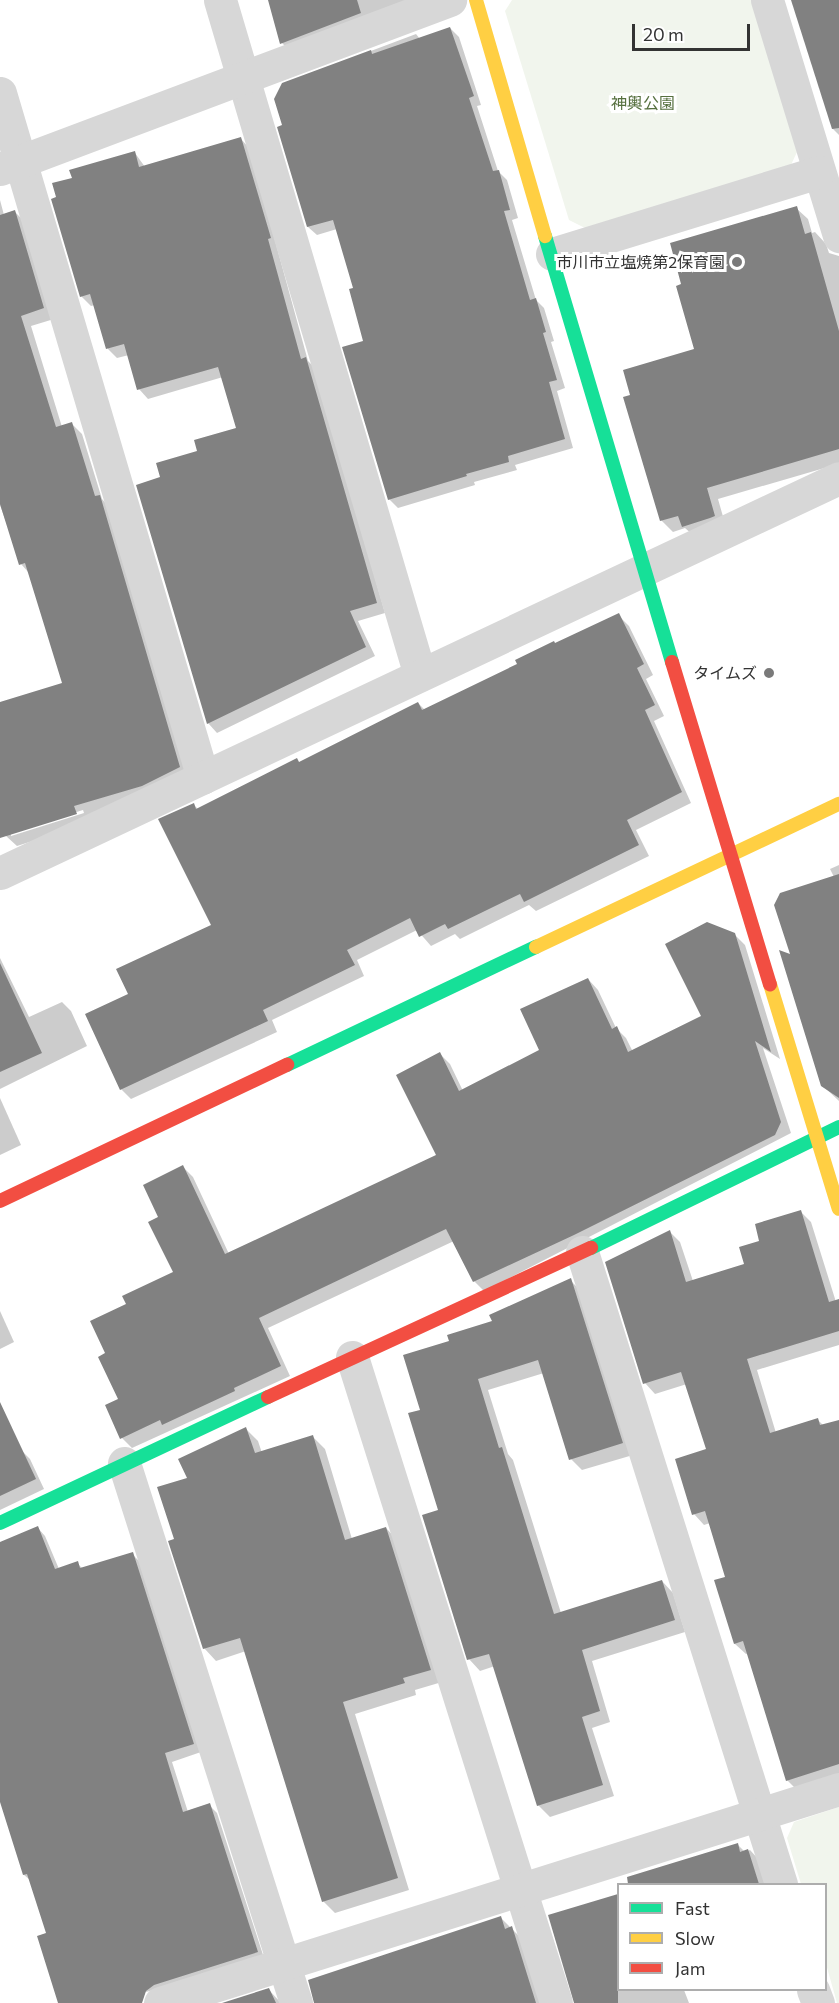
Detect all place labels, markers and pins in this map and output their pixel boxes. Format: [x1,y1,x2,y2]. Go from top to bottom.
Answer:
place label: 市川市立塩焼第2保育園 [556,252,725,272]
marker: 市川市立塩焼第2保育園 [730,255,744,269]
place label: タイムズ [693,663,757,683]
marker: タイムズ [762,666,776,680]

